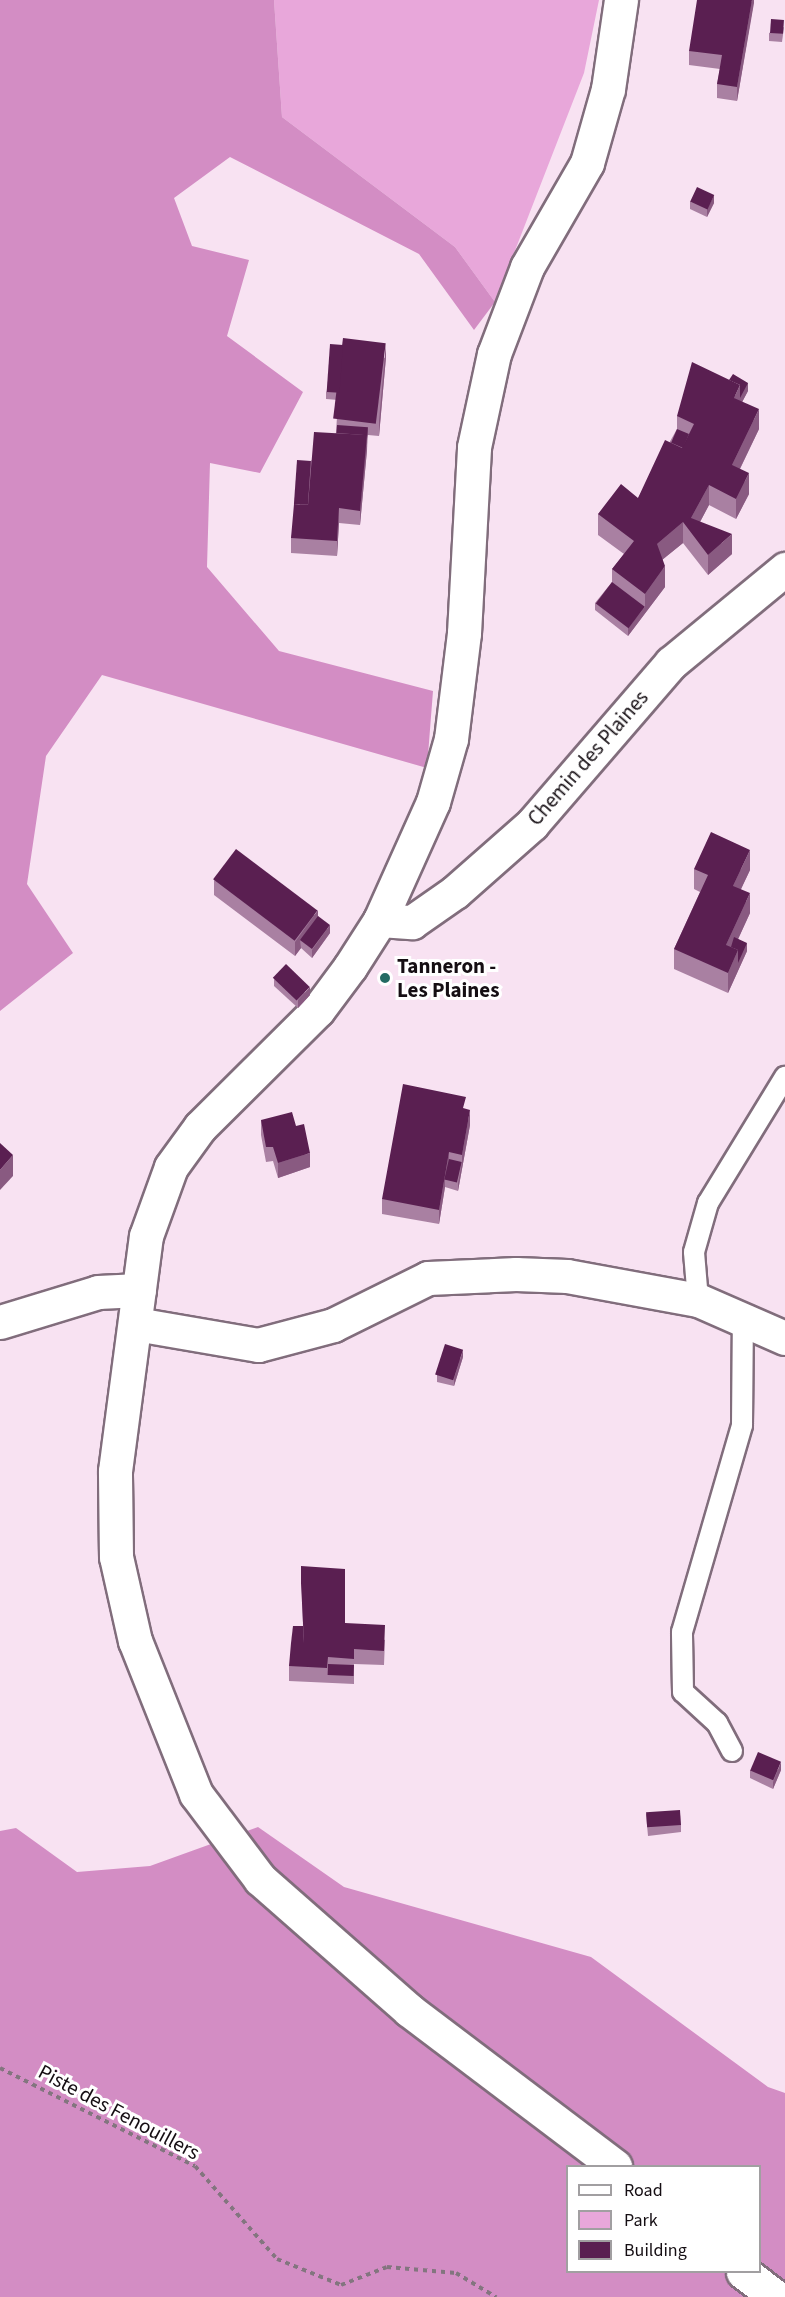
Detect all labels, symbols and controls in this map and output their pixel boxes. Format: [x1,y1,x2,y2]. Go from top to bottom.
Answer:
street label: Chemin des Plaines [522,685,654,831]
place label: Tanneron - Les Plaines [397,953,500,1003]
marker: Tanneron - Les Plaines [378,971,392,985]
street label: Piste des Fenouillers [34,2059,204,2165]
legend [566,2165,761,2273]
text: Road [624,2178,663,2203]
text: Park [624,2208,658,2233]
text: Building [624,2238,687,2263]

